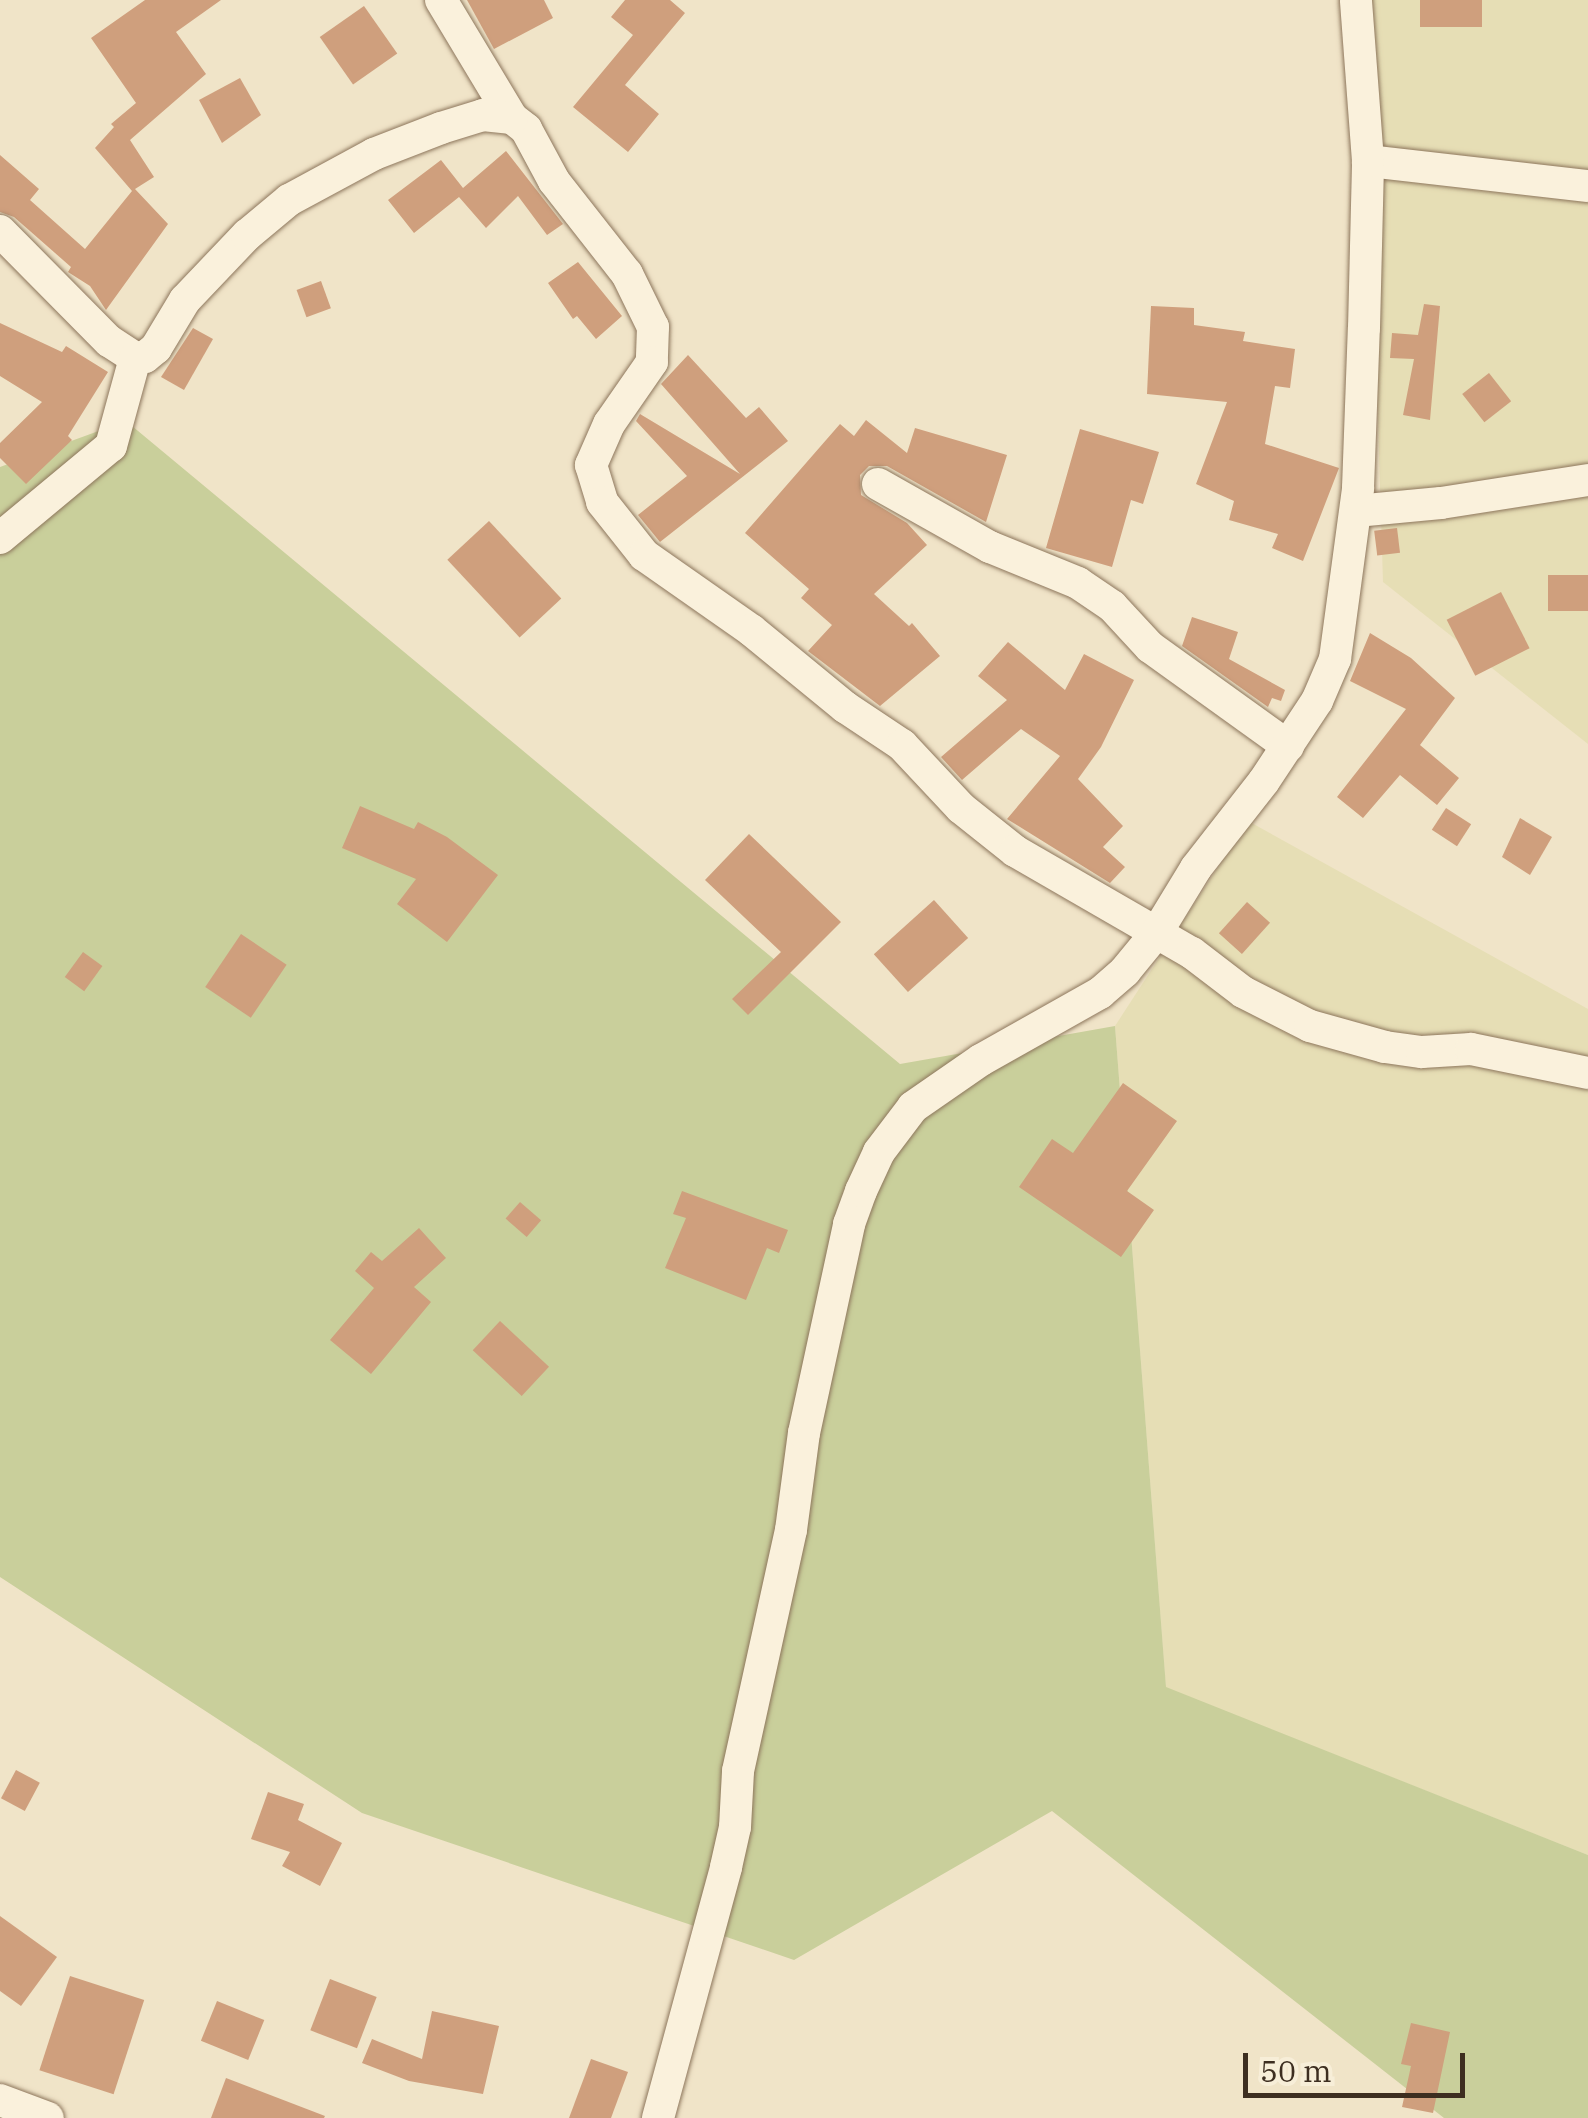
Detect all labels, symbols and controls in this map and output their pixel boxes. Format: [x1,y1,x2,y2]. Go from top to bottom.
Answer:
scale bar [1248,2033,1470,2095]
text: 50 m [1260,2051,1332,2090]

